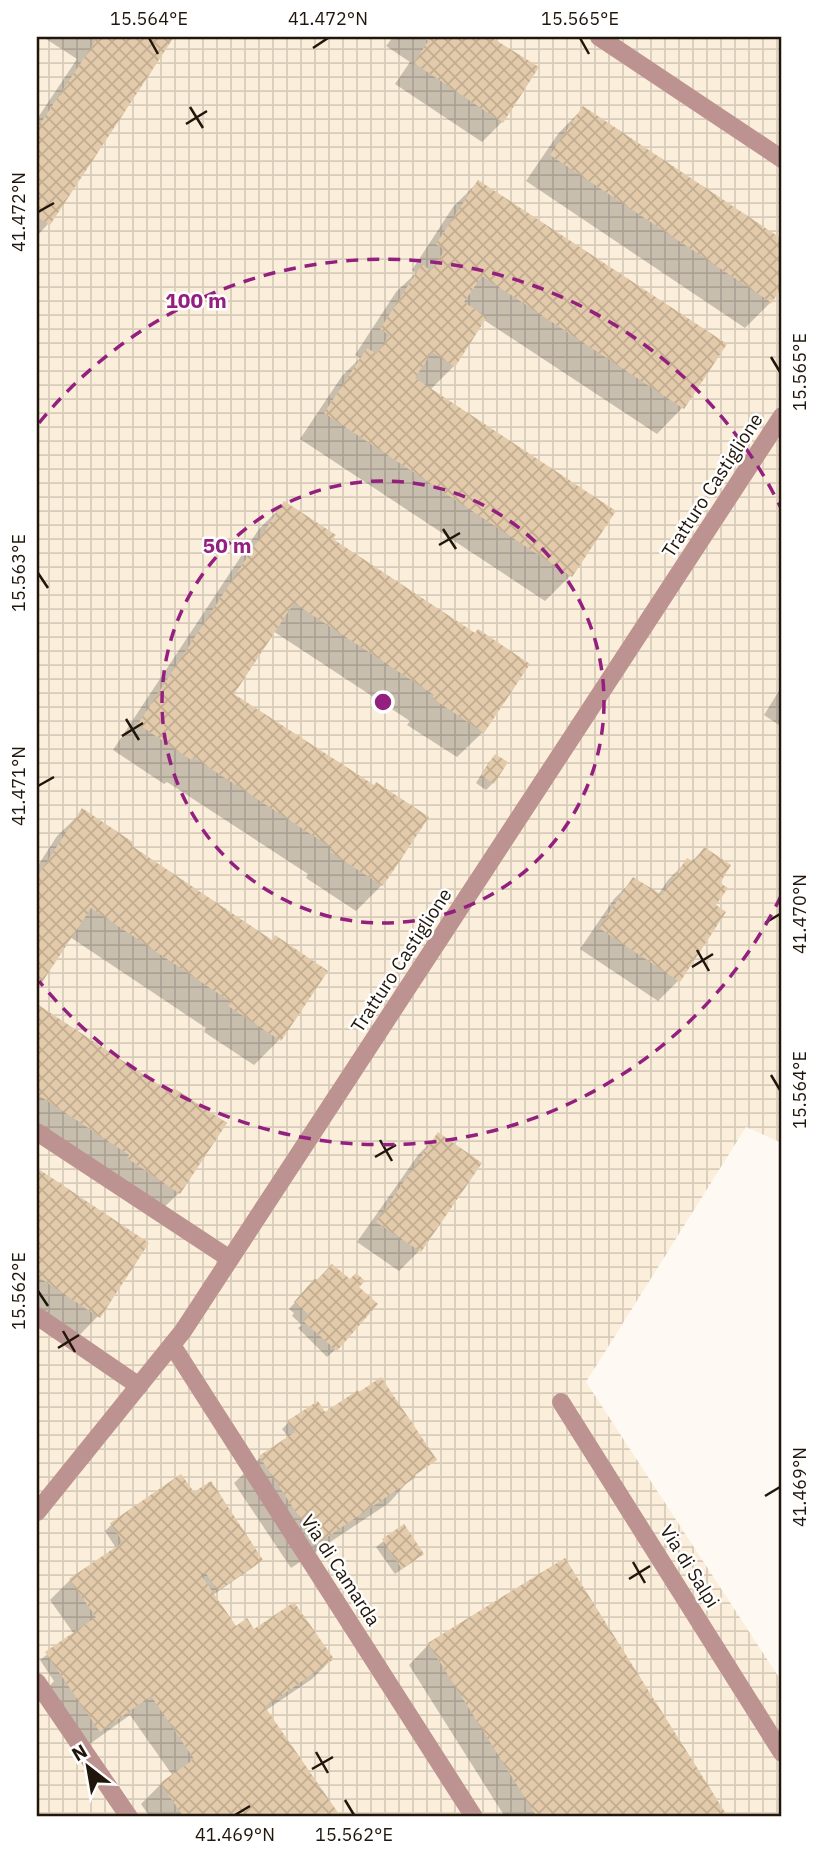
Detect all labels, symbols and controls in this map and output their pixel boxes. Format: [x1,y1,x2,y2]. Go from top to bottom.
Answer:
text: 15.564°E [110,7,188,30]
text: 41.472°N [288,7,368,30]
text: 15.565°E [541,7,619,30]
text: 41.472°N [7,172,30,252]
text: 100 m [165,286,227,314]
text: 15.565°E [788,333,811,411]
street label: Tratturo Castiglione [656,408,768,562]
text: 50 m [203,531,251,559]
text: 15.563°E [7,534,30,612]
centre of rings [371,690,395,714]
text: 41.471°N [7,746,30,826]
text: 41.470°N [788,874,811,954]
street label: Tratturo Castiglione [345,883,457,1037]
text: 15.564°E [788,1051,811,1129]
text: 15.562°E [7,1252,30,1330]
text: 41.469°N [788,1447,811,1527]
street label: Via di Camarda [296,1510,386,1630]
street label: Via di Salpi [655,1520,725,1612]
north arrow [52,1731,122,1801]
text: N [67,1739,91,1766]
text: 41.469°N [195,1823,275,1846]
text: 15.562°E [315,1823,393,1846]

